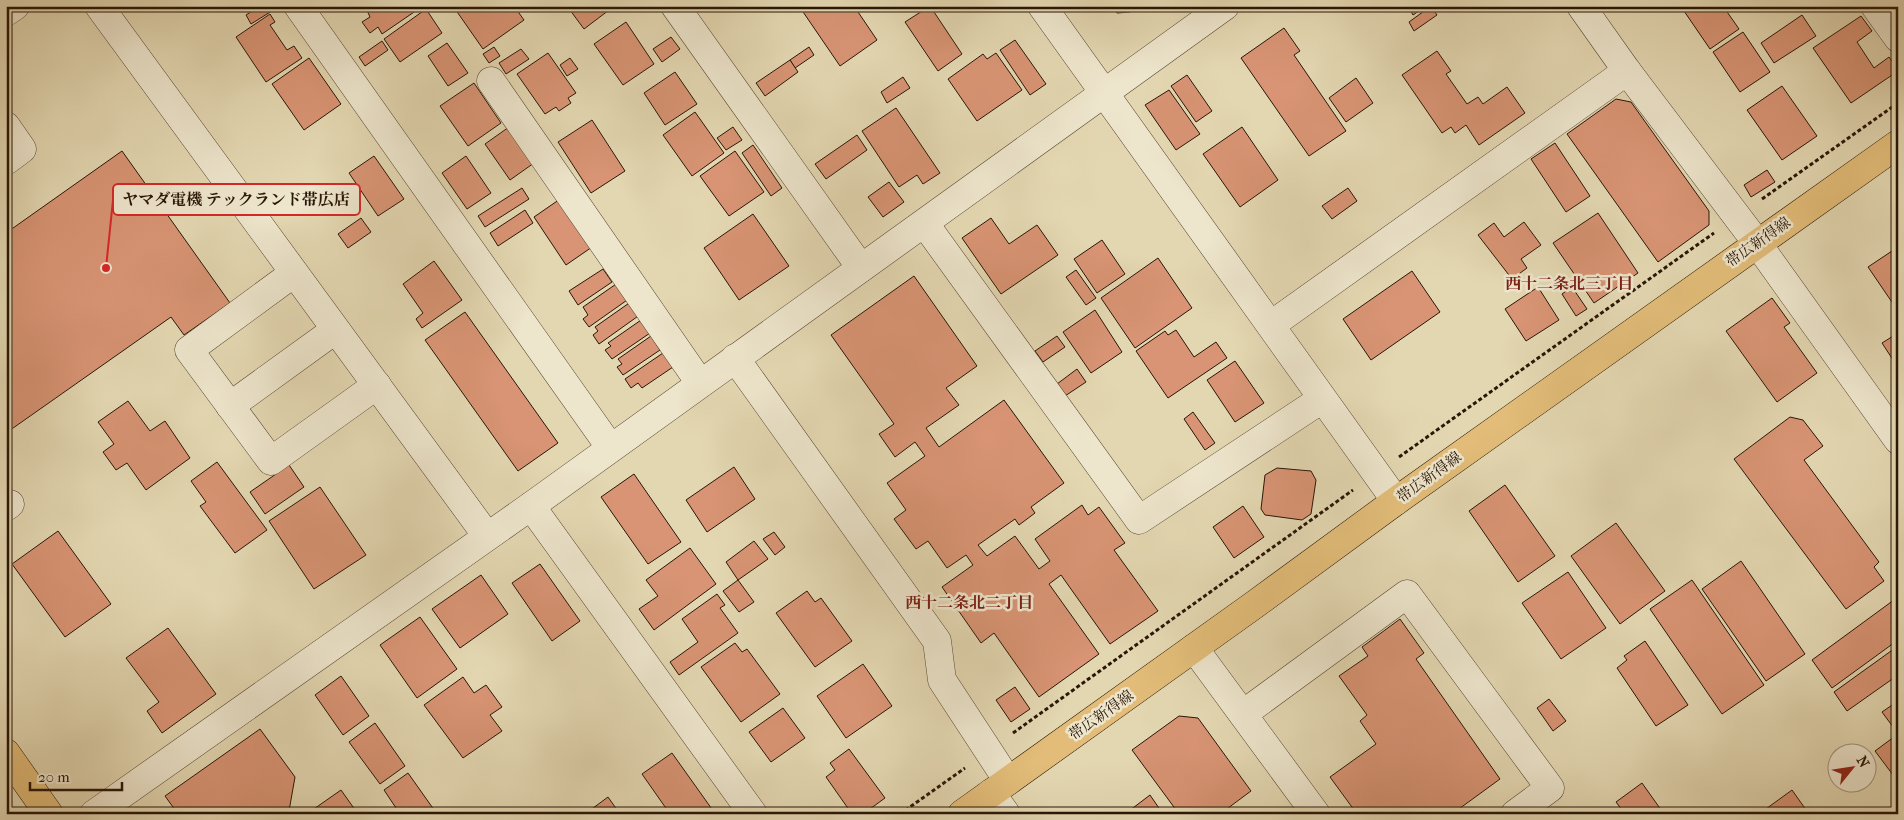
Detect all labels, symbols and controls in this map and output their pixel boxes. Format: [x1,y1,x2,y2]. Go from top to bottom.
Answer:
callout: ヤマダ電機 テックランド帯広店 [113,184,360,215]
text: ヤマダ電機 テックランド帯広店 [122,190,350,209]
street label: 帯広新得線 [1722,213,1794,271]
district label: 西十二条北三丁目 [1505,274,1633,293]
street label: 帯広新得線 [1393,448,1465,506]
district label: 西十二条北二丁目 [905,593,1033,612]
street label: 帯広新得線 [1065,686,1137,744]
north arrow [1826,742,1876,792]
text: N [1853,753,1873,771]
scale bar [30,760,122,792]
text: 20 m [38,768,70,786]

